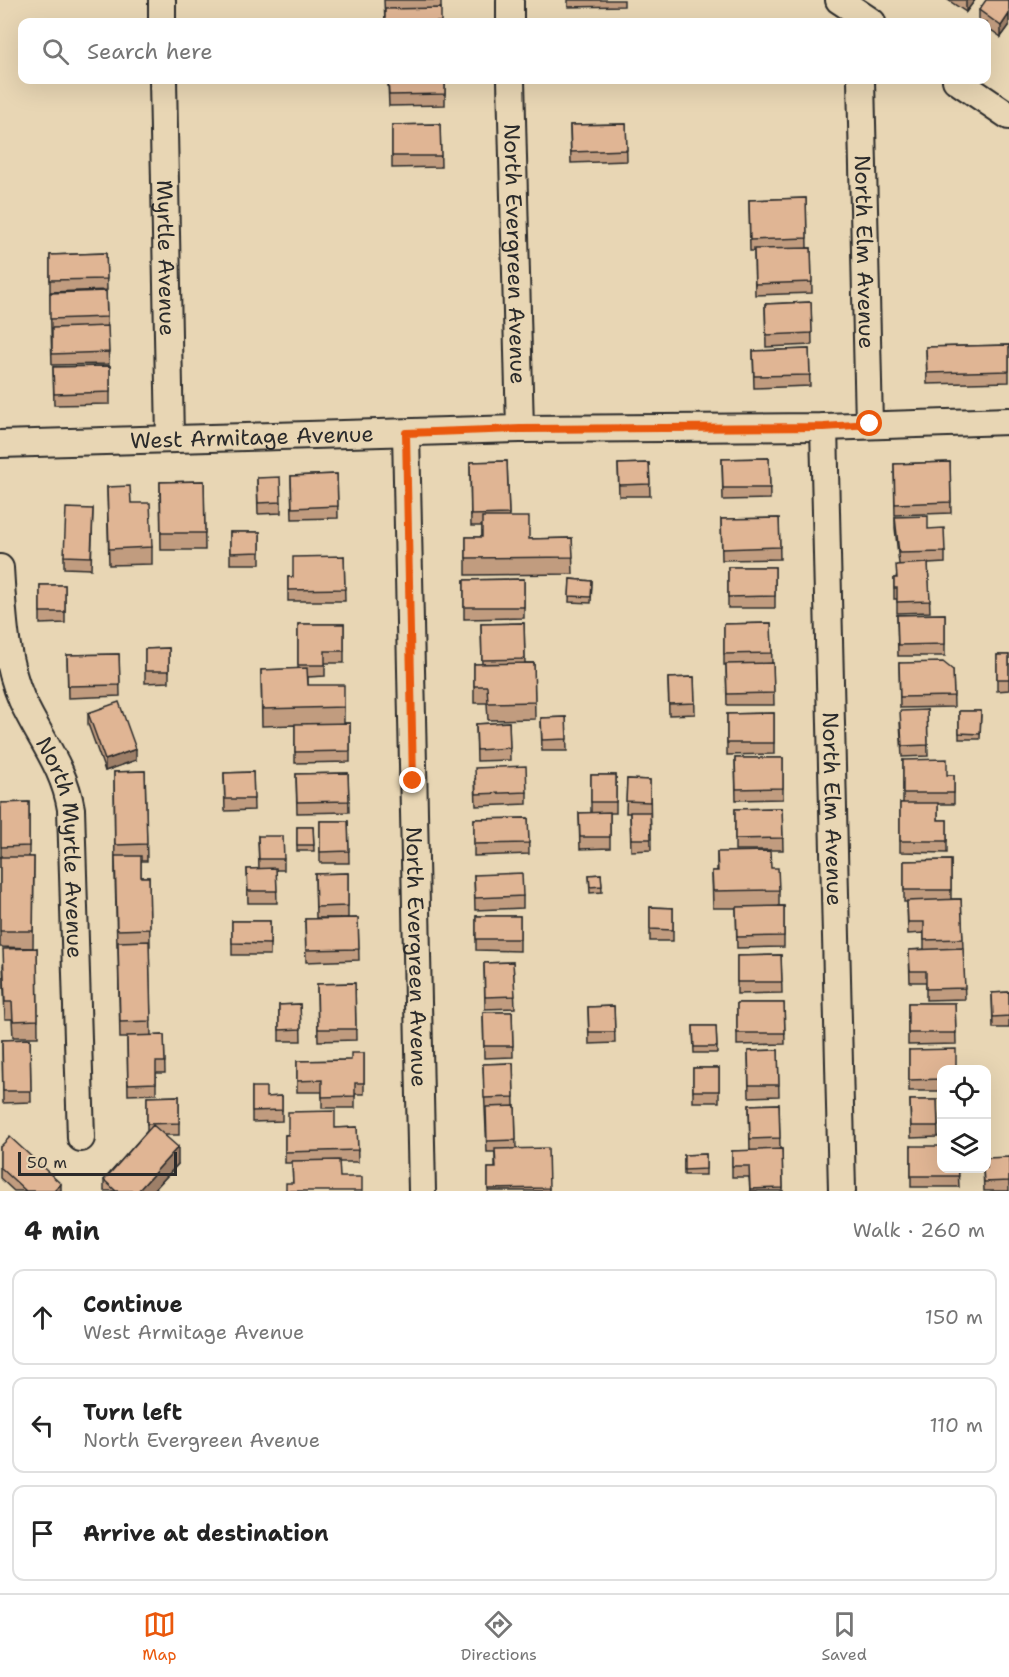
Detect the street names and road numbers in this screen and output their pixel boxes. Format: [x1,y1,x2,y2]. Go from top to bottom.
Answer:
street label: North Evergreen Avenue [497,123,533,385]
street label: North Elm Avenue [848,155,881,349]
street label: Myrtle Avenue [150,180,182,336]
street label: West Armitage Avenue [130,419,374,455]
street label: North Elm Avenue [816,712,849,906]
street label: North Myrtle Avenue [29,732,90,959]
street label: North Evergreen Avenue [399,826,434,1088]

